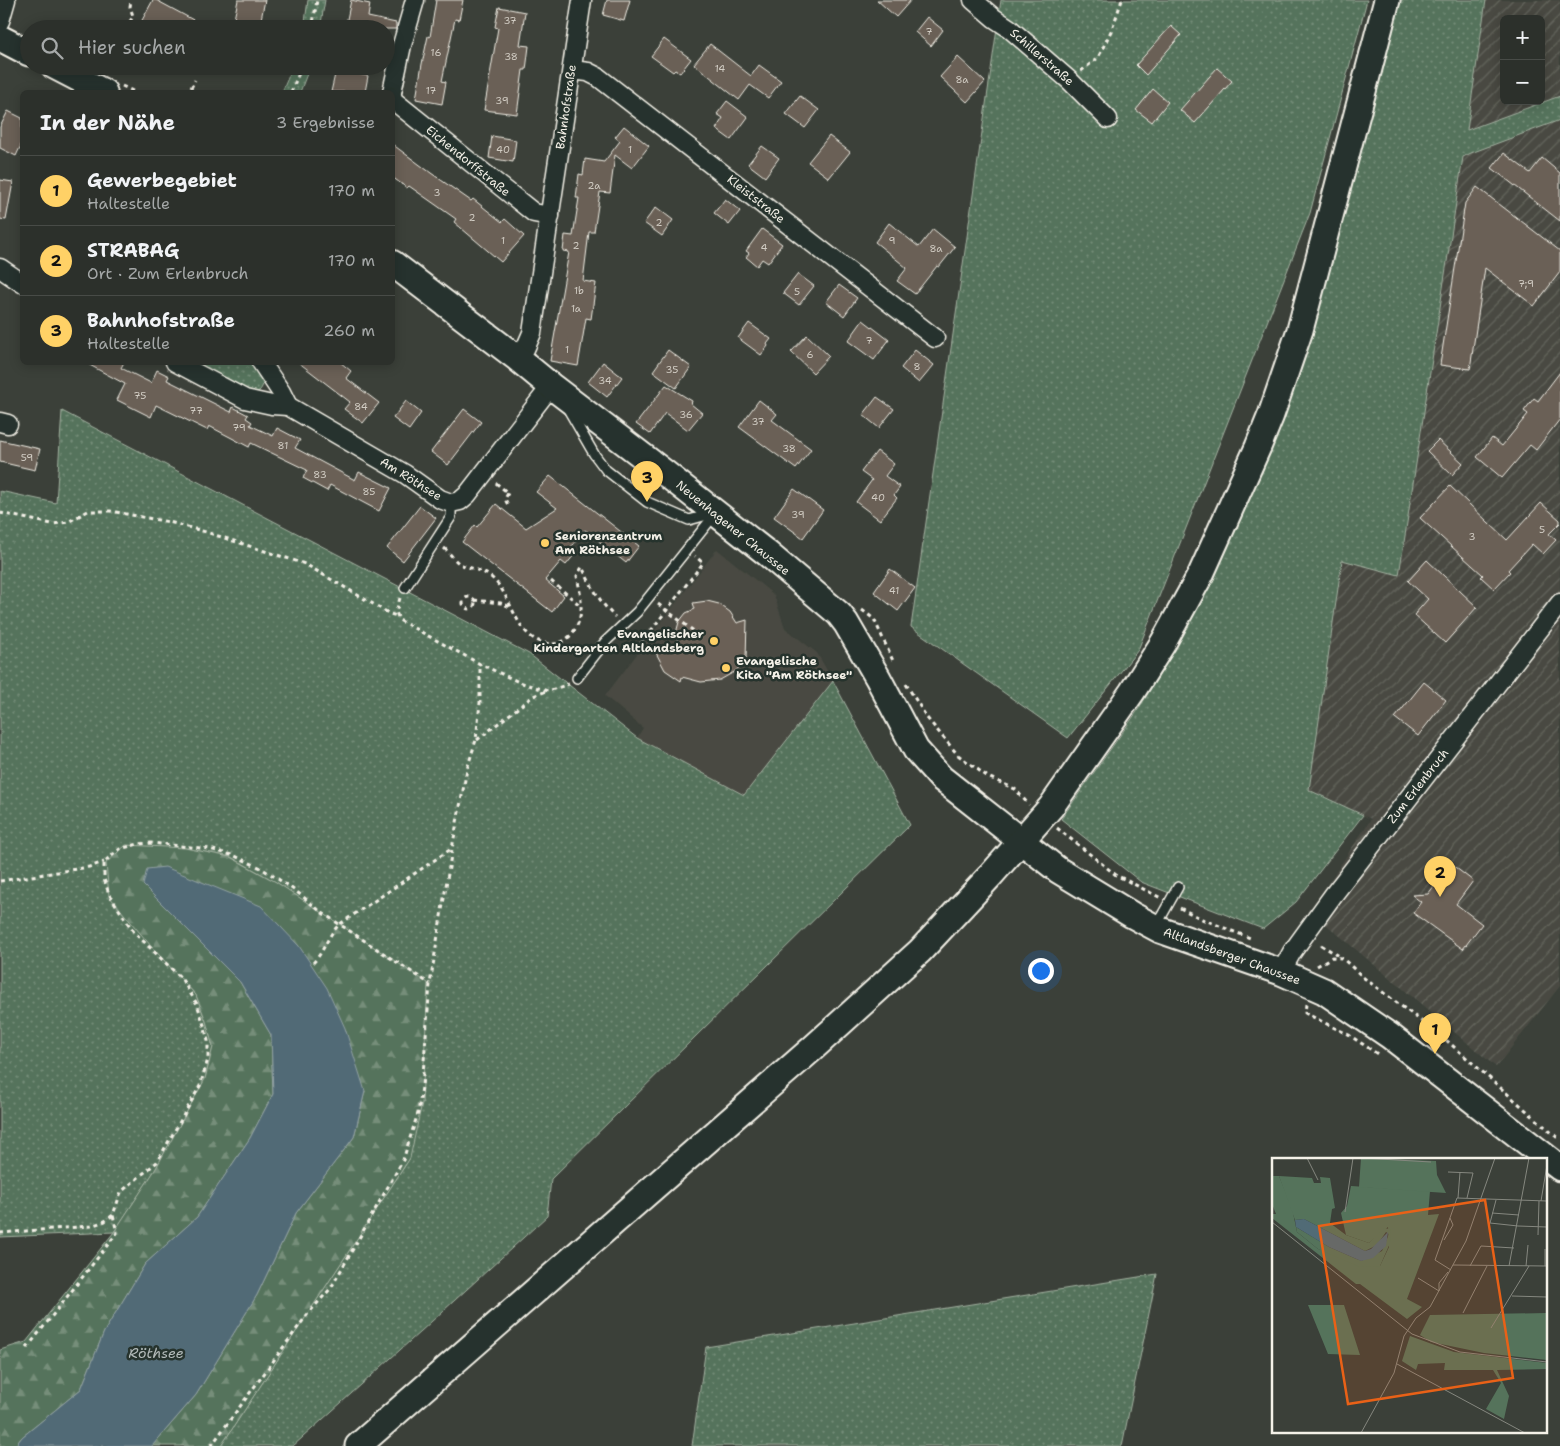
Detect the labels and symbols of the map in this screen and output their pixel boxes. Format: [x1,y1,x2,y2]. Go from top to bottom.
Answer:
house number: 37 [503,14,517,27]
house number: 7 [926,25,933,38]
street label: Schillerstraße [1007,25,1077,89]
house number: 16 [431,46,441,59]
house number: 38 [504,50,518,63]
house number: 14 [715,62,725,75]
street label: Bahnhofstraße [552,63,580,150]
house number: 8a [956,73,969,86]
house number: 17 [426,84,436,97]
house number: 39 [495,94,509,107]
street label: Eichendorffstraße [423,122,514,200]
house number: 40 [496,143,510,156]
house number: 1 [628,143,632,156]
street label: Kleiststraße [724,171,789,227]
house number: 2a [588,179,601,192]
house number: 3 [434,186,441,199]
house number: 2 [469,211,476,224]
house number: 2 [656,216,663,229]
house number: 1 [501,234,505,247]
house number: 9 [889,234,896,247]
house number: 2 [573,239,580,252]
house number: 4 [761,241,768,254]
house number: 8a [930,242,943,255]
house number: 7;9 [1518,277,1534,290]
house number: 1b [574,284,584,297]
house number: 5 [794,285,800,298]
house number: 1a [571,302,582,315]
house number: 7 [866,334,873,347]
house number: 1 [565,343,569,356]
house number: 6 [807,348,814,361]
house number: 8 [914,360,921,373]
house number: 35 [666,363,678,376]
house number: 34 [598,374,612,387]
house number: 75 [134,389,146,402]
house number: 84 [354,400,368,413]
house number: 77 [189,404,203,417]
house number: 36 [679,408,693,421]
house number: 37 [751,415,765,428]
house number: 79 [232,421,246,434]
house number: 81 [278,439,288,452]
house number: 38 [782,442,796,455]
house number: 59 [21,451,33,464]
street label: Am Röthsee [377,454,445,504]
pin: 3 [631,461,663,502]
house number: 83 [313,468,327,481]
street label: Neuenhagener Chaussee [673,477,793,579]
house number: 85 [363,485,375,498]
house number: 40 [871,491,885,504]
house number: 39 [791,508,805,521]
house number: 5 [1539,523,1545,536]
place label: Seniorenzentrum Am Röthsee [555,528,662,558]
house number: 3 [1469,530,1476,543]
marker: Seniorenzentrum Am Röthsee [539,537,551,549]
house number: 41 [889,584,899,597]
place label: Evangelischer Kindergarten Altlandsberg [533,626,705,656]
marker: Evangelischer Kindergarten Altlandsberg [708,635,720,647]
place label: Evangelische Kita "Am Röthsee" [736,653,852,683]
marker: Evangelische Kita "Am Röthsee" [720,662,732,674]
street label: Zum Erlenbruch [1384,745,1452,827]
pin: 2 [1424,856,1456,897]
street label: Altlandsberger Chaussee [1161,924,1303,988]
your location [1028,958,1054,984]
pin: 1 [1419,1013,1451,1054]
inset map [1272,1158,1548,1434]
water label: Röthsee [128,1344,184,1362]

